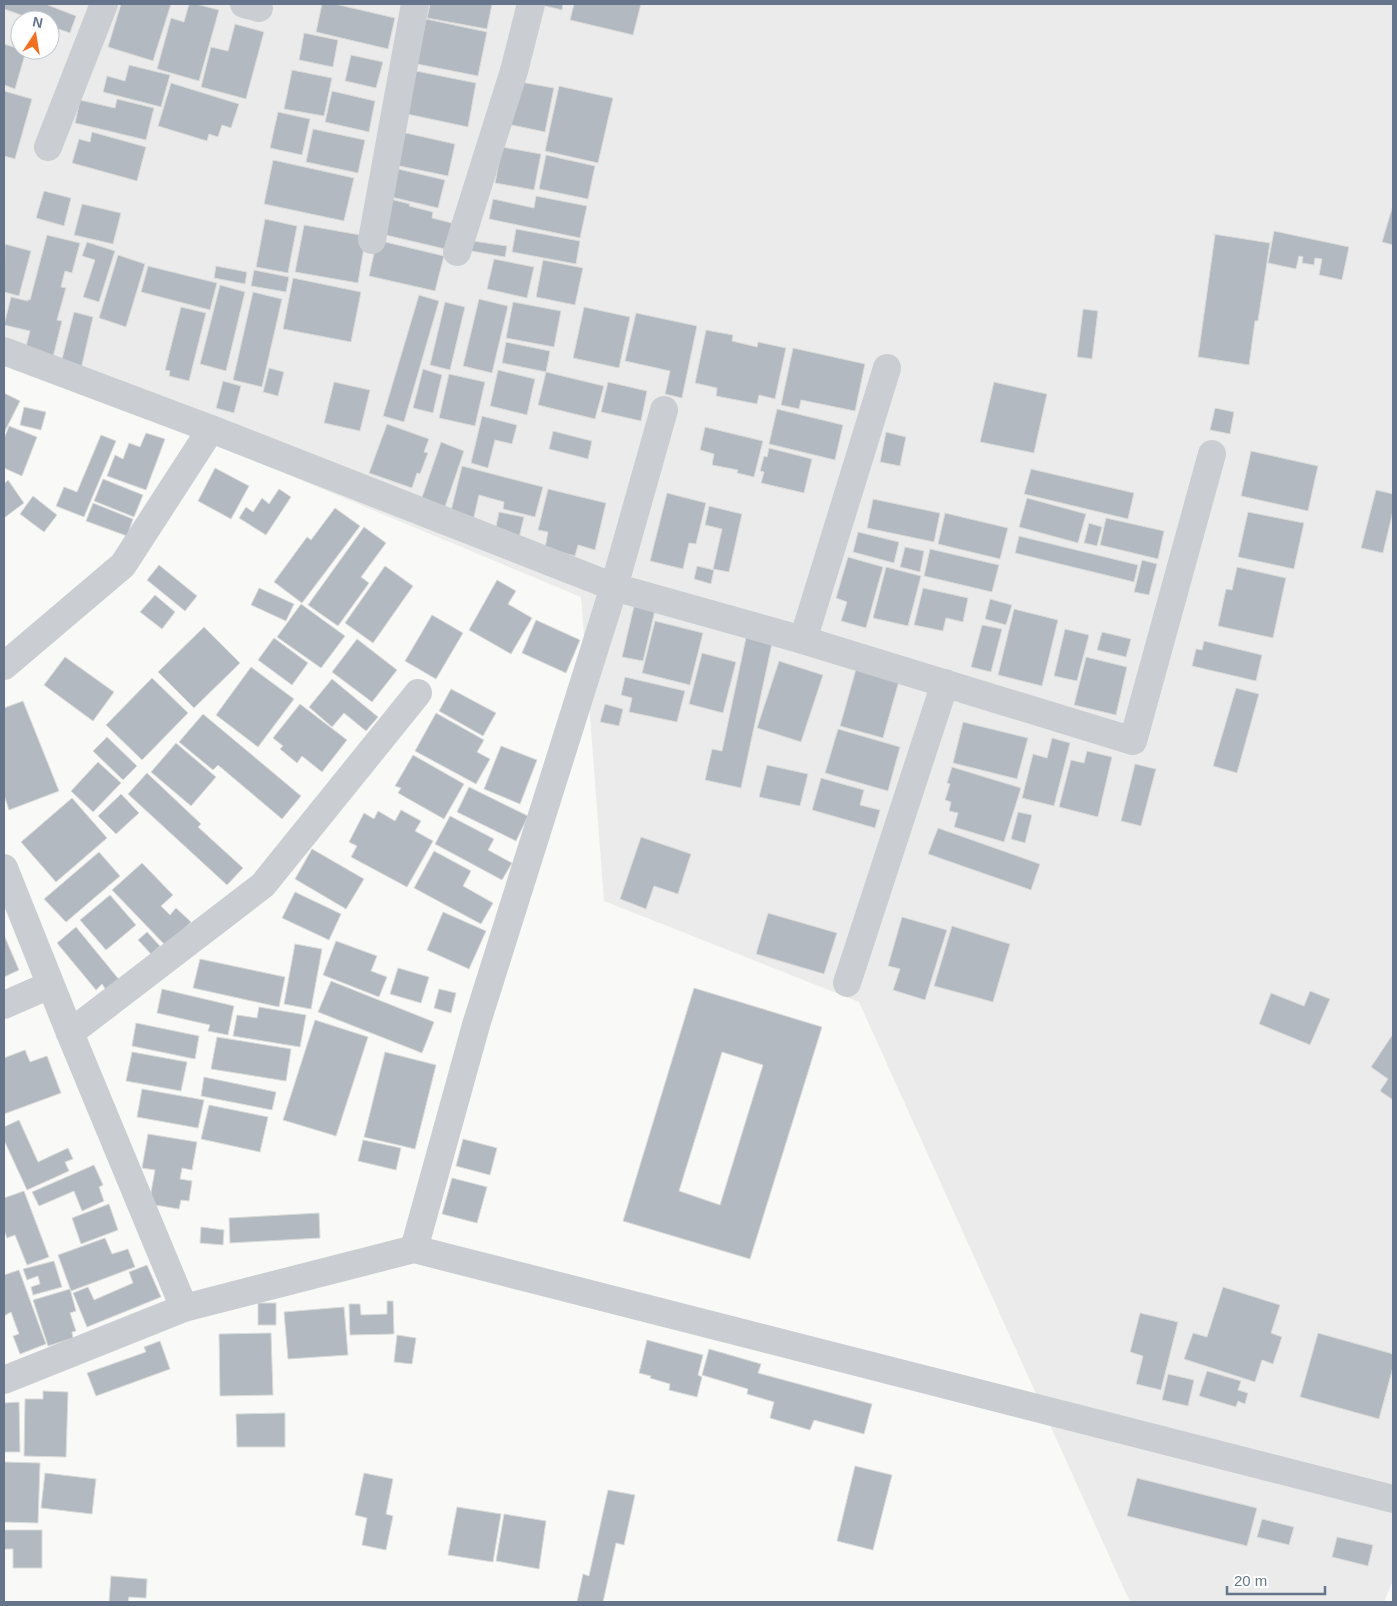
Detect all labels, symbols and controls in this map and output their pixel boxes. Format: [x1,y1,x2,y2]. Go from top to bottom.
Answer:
north arrow [10,10,60,60]
text: N [31,13,44,31]
scale bar [1227,1564,1324,1596]
text: 20 m [1234,1572,1267,1589]

